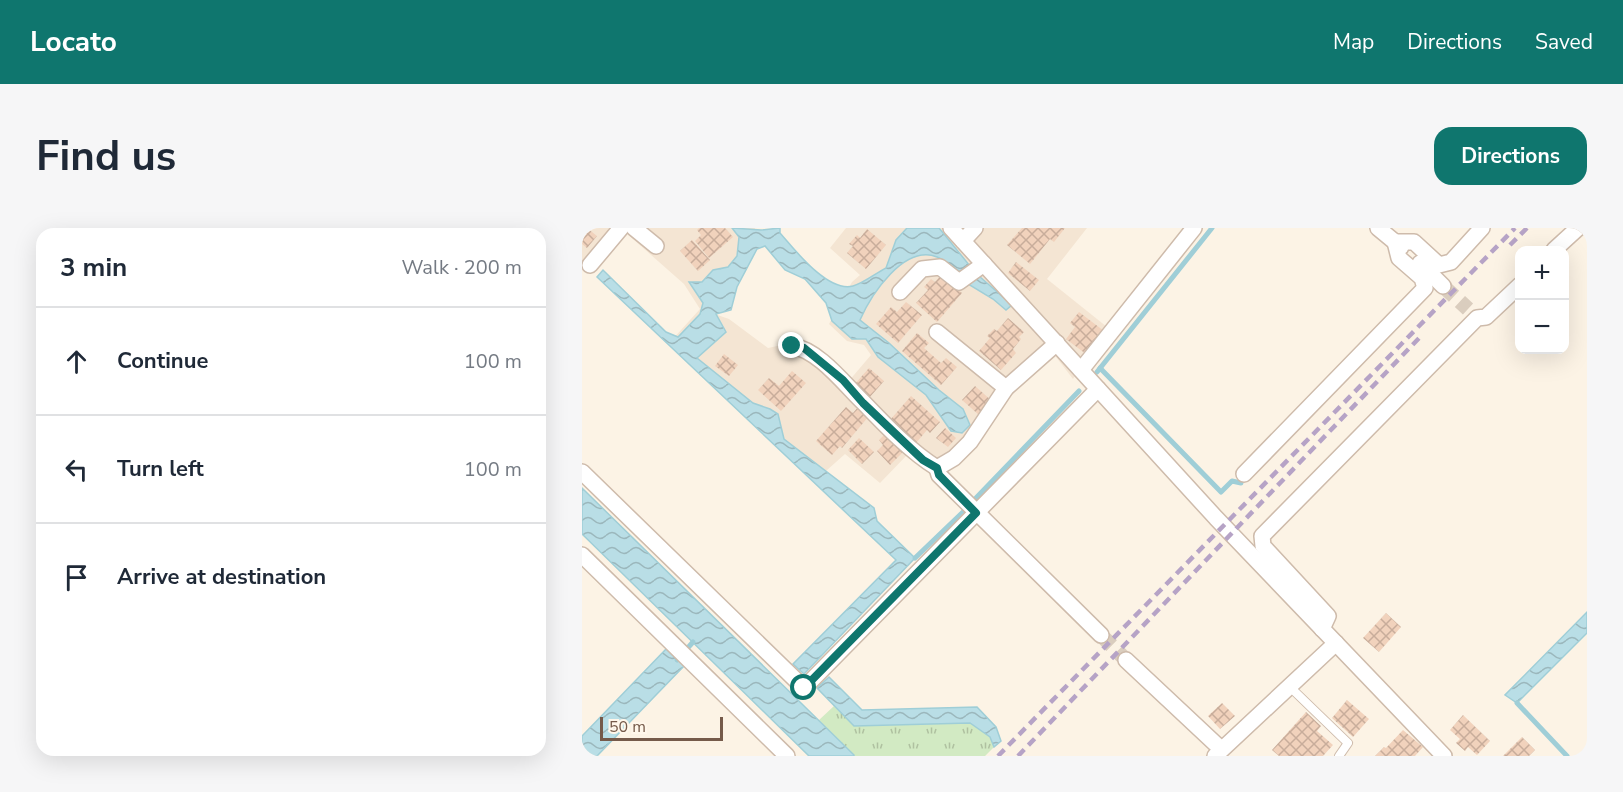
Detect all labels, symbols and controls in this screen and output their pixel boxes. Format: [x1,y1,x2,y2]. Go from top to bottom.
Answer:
text: Locato [30,23,117,61]
text: Map [1333,28,1374,56]
text: Directions [1407,28,1502,56]
text: Saved [1535,28,1593,56]
button: Directions [1434,127,1587,185]
text: Find us [36,128,176,185]
map controls [1515,246,1569,354]
button: + [1515,246,1569,300]
text: 3 min [60,250,127,285]
text: Walk · 200 m [402,254,522,281]
button: − [1515,300,1569,354]
route end [778,332,804,358]
icon: ahead [60,345,93,378]
text: Continue [117,346,208,376]
text: 100 m [464,348,522,375]
icon: left [60,453,93,486]
text: Turn left [117,454,204,484]
text: 100 m [464,456,522,483]
icon: arrive [60,561,93,594]
text: Arrive at destination [117,562,326,592]
route start [790,674,816,700]
scale bar [600,714,723,742]
text: 50 m [609,716,646,738]

